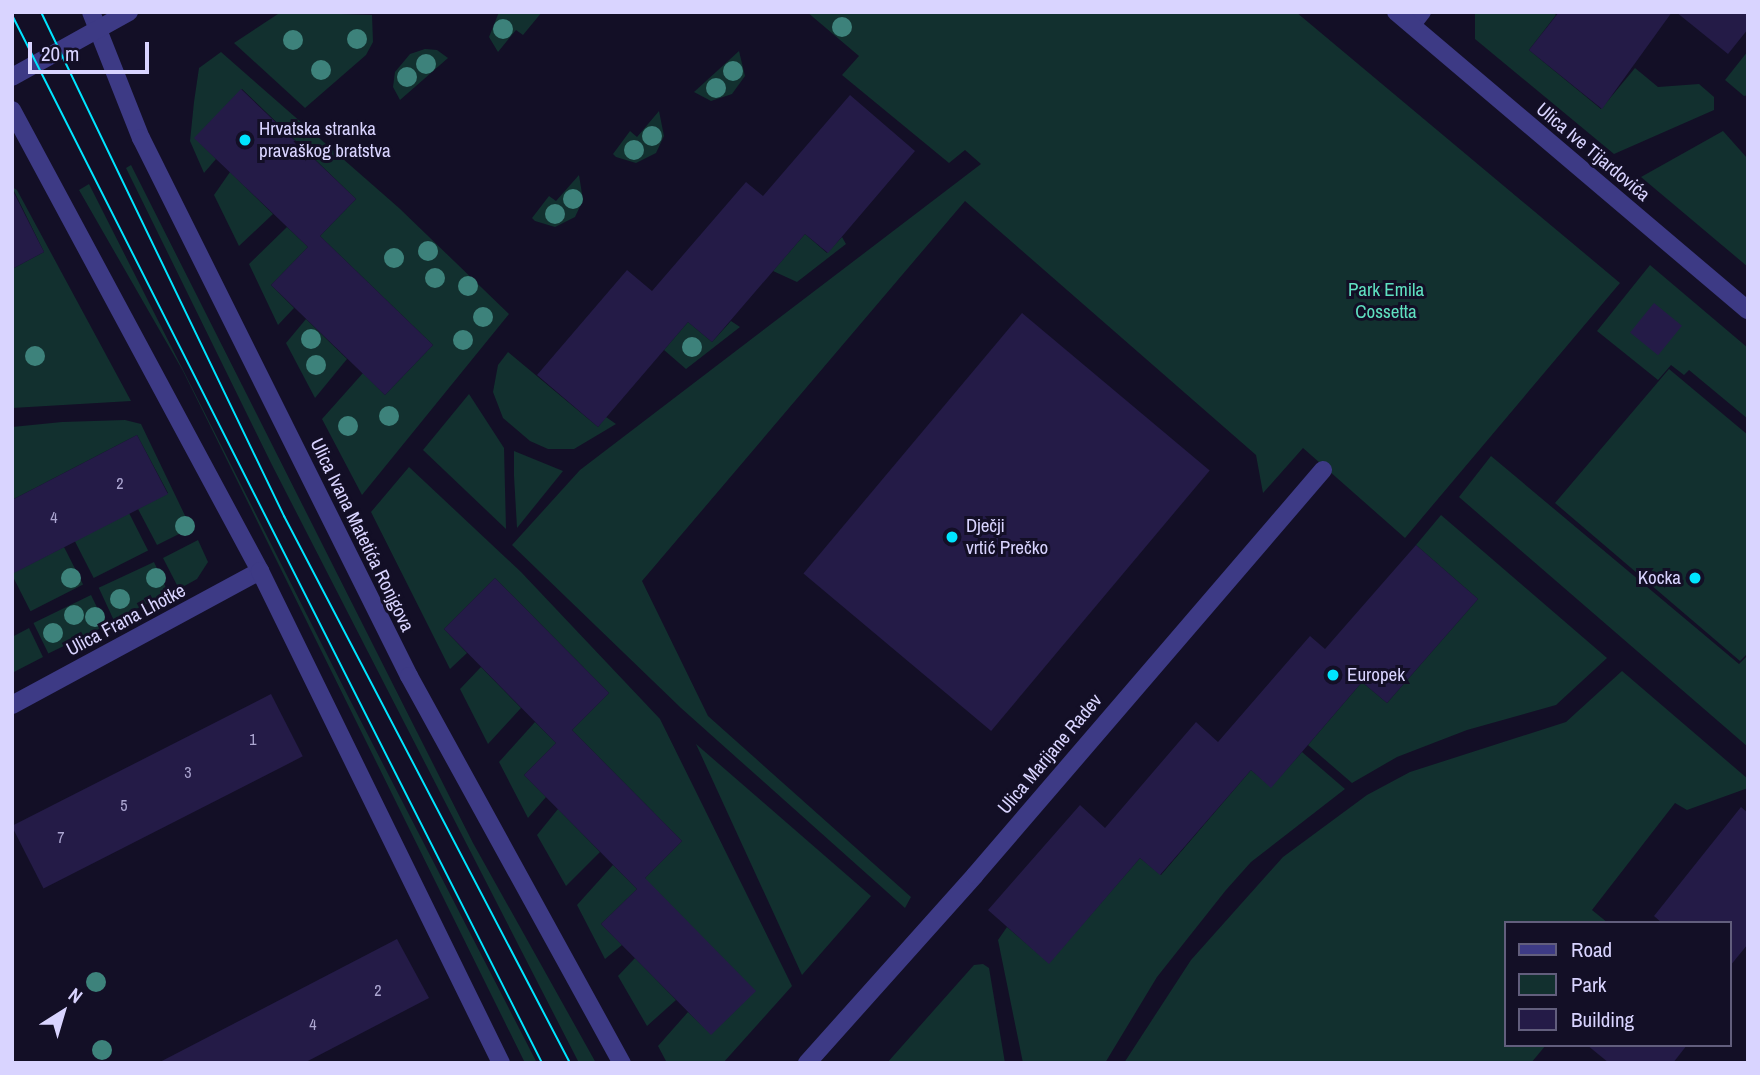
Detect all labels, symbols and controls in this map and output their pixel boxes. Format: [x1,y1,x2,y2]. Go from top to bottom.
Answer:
scale bar [32,28,152,72]
text: 20 m [41,39,79,68]
street label: Ulica Ive Tijardovića [1531,98,1655,206]
place label: Hrvatska stranka pravaškog bratstva [259,118,391,162]
marker: Hrvatska stranka pravaškog bratstva [237,132,253,148]
park label: Park Emila Cossetta [1348,279,1424,323]
street label: Ulica Ivana Matetića Ronjgova [305,435,419,635]
house number: 2 [116,473,124,493]
house number: 4 [50,507,58,527]
place label: Dječji vrtić Prečko [966,515,1048,559]
marker: Dječji vrtić Prečko [944,529,960,545]
place label: Kocka [1638,567,1681,589]
marker: Kocka [1687,570,1703,586]
street label: Ulica Frana Lhotke [63,579,189,661]
place label: Europek [1347,664,1405,686]
marker: Europek [1325,667,1341,683]
street label: Ulica Marijane Radev [993,689,1107,819]
house number: 1 [249,729,257,749]
house number: 3 [184,762,192,782]
house number: 5 [120,795,128,815]
house number: 7 [57,827,65,847]
legend [1504,921,1732,1047]
text: Road [1571,935,1612,964]
text: Park [1571,970,1606,999]
north arrow [28,977,98,1047]
house number: 2 [374,980,382,1000]
text: N [63,981,88,1009]
text: Building [1571,1005,1634,1034]
house number: 4 [309,1014,317,1034]

